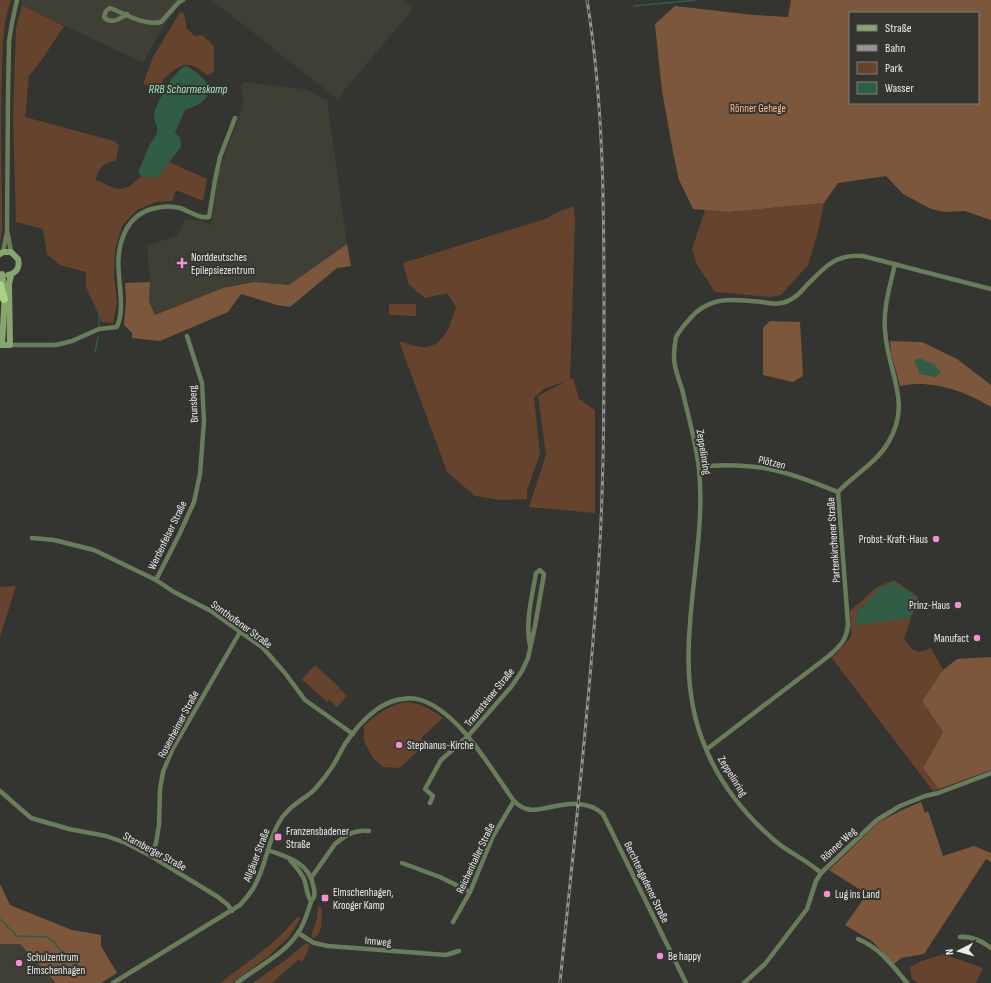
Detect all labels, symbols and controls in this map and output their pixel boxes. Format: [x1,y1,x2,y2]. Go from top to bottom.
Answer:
legend [849,12,979,104]
text: Straße [885,21,912,36]
text: Bahn [885,41,905,56]
text: Park [885,61,903,76]
text: Wasser [885,81,914,96]
water label: RRB Scharmeskamp [149,82,228,97]
park label: Rönner Gehege [730,102,786,115]
place label: Norddeutsches Epilepsiezentrum [191,251,255,277]
marker: Norddeutsches Epilepsiezentrum [176,257,188,269]
street label: Brunsberg [186,384,201,423]
street label: Zeppelinring [694,429,714,476]
street label: Plötzen [757,453,787,472]
street label: Partenkirchener Straße [824,497,843,583]
street label: Werdenfelser Straße [145,499,190,572]
place label: Probst-Kraft-Haus [859,533,928,546]
marker: Probst-Kraft-Haus [931,534,941,544]
street label: Sonthofener Straße [209,598,275,651]
place label: Prinz-Haus [909,599,950,612]
marker: Prinz-Haus [953,600,963,610]
place label: Manufact [934,632,970,645]
marker: Manufact [972,633,982,643]
street label: Traunsteiner Straße [462,665,517,729]
street label: Rosenheimer Straße [155,688,202,760]
place label: Stephanus-Kirche [407,739,474,752]
marker: Stephanus-Kirche [394,740,404,750]
street label: Zeppelinring [715,753,750,800]
street label: Reichenhaller Straße [453,821,497,896]
street label: Rönner Weg [818,824,859,864]
place label: Franzensbadener Straße [286,825,349,851]
street label: Allgäuer Straße [240,827,273,884]
street label: Starnberger Straße [121,829,189,874]
marker: Franzensbadener Straße [273,832,283,842]
street label: Berchtesgadener Straße [621,839,672,925]
place label: Elmschenhagen, Krooger Kamp [333,886,393,912]
place label: Lug ins Land [835,888,880,901]
marker: Lug ins Land [822,889,832,899]
marker: Elmschenhagen, Krooger Kamp [320,893,330,903]
north arrow [939,931,979,971]
street label: Innweg [364,934,392,949]
text: N [943,948,956,956]
place label: Be happy [668,950,702,963]
place label: Schulzentrum Elmschenhagen [27,951,86,977]
marker: Be happy [655,951,665,961]
marker: Schulzentrum Elmschenhagen [14,958,24,968]

